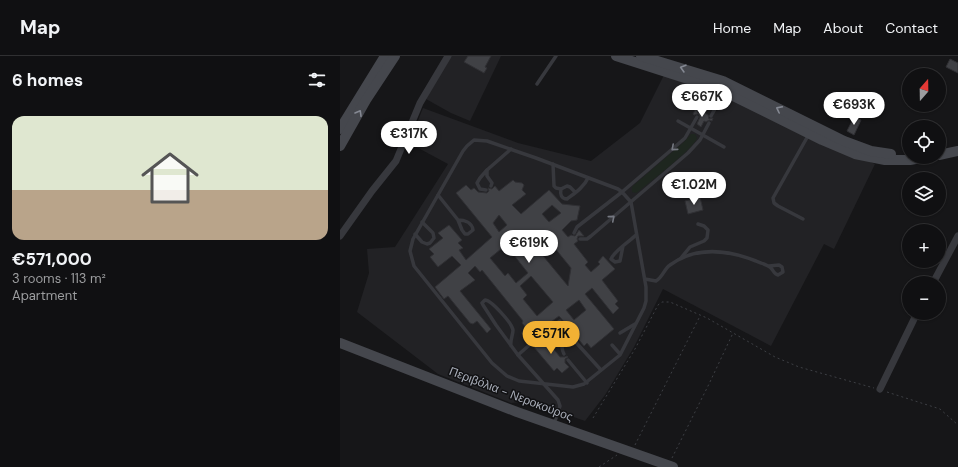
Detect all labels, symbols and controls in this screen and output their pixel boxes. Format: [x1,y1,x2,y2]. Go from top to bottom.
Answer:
text: Map [20,15,60,40]
text: Home [713,19,751,37]
text: Map [773,19,801,37]
text: About [823,19,863,37]
text: Contact [885,19,938,37]
one-way arrow [680,64,687,73]
north arrow [902,68,946,112]
map controls [902,68,946,320]
text: 6 homes [12,69,83,91]
icon: filters [306,69,328,91]
pin: €667K [674,84,730,118]
text: €667K [681,88,723,105]
pin: €693K [826,92,882,126]
text: €693K [833,96,875,113]
one-way arrow [775,106,783,114]
one-way arrow [355,109,362,117]
button: locate [902,120,946,164]
pin: €317K [381,121,437,155]
text: €317K [390,125,428,142]
icon: home [134,142,206,214]
one-way arrow [671,143,679,150]
pin: €1.02M [661,172,727,206]
button: layers [902,172,946,216]
text: €1.02M [671,176,717,193]
one-way arrow [607,216,614,223]
button: + [902,224,946,268]
pin: €619K [501,230,557,264]
text: €619K [509,234,549,251]
text: €571,000 [12,248,92,270]
text: 3 rooms · 113 m² [12,270,106,287]
button: − [902,276,946,320]
text: Apartment [12,287,77,304]
pin: €571K [523,321,579,355]
text: €571K [532,325,570,342]
street label: Περιβόλια - Νεροκούρος [447,363,575,425]

